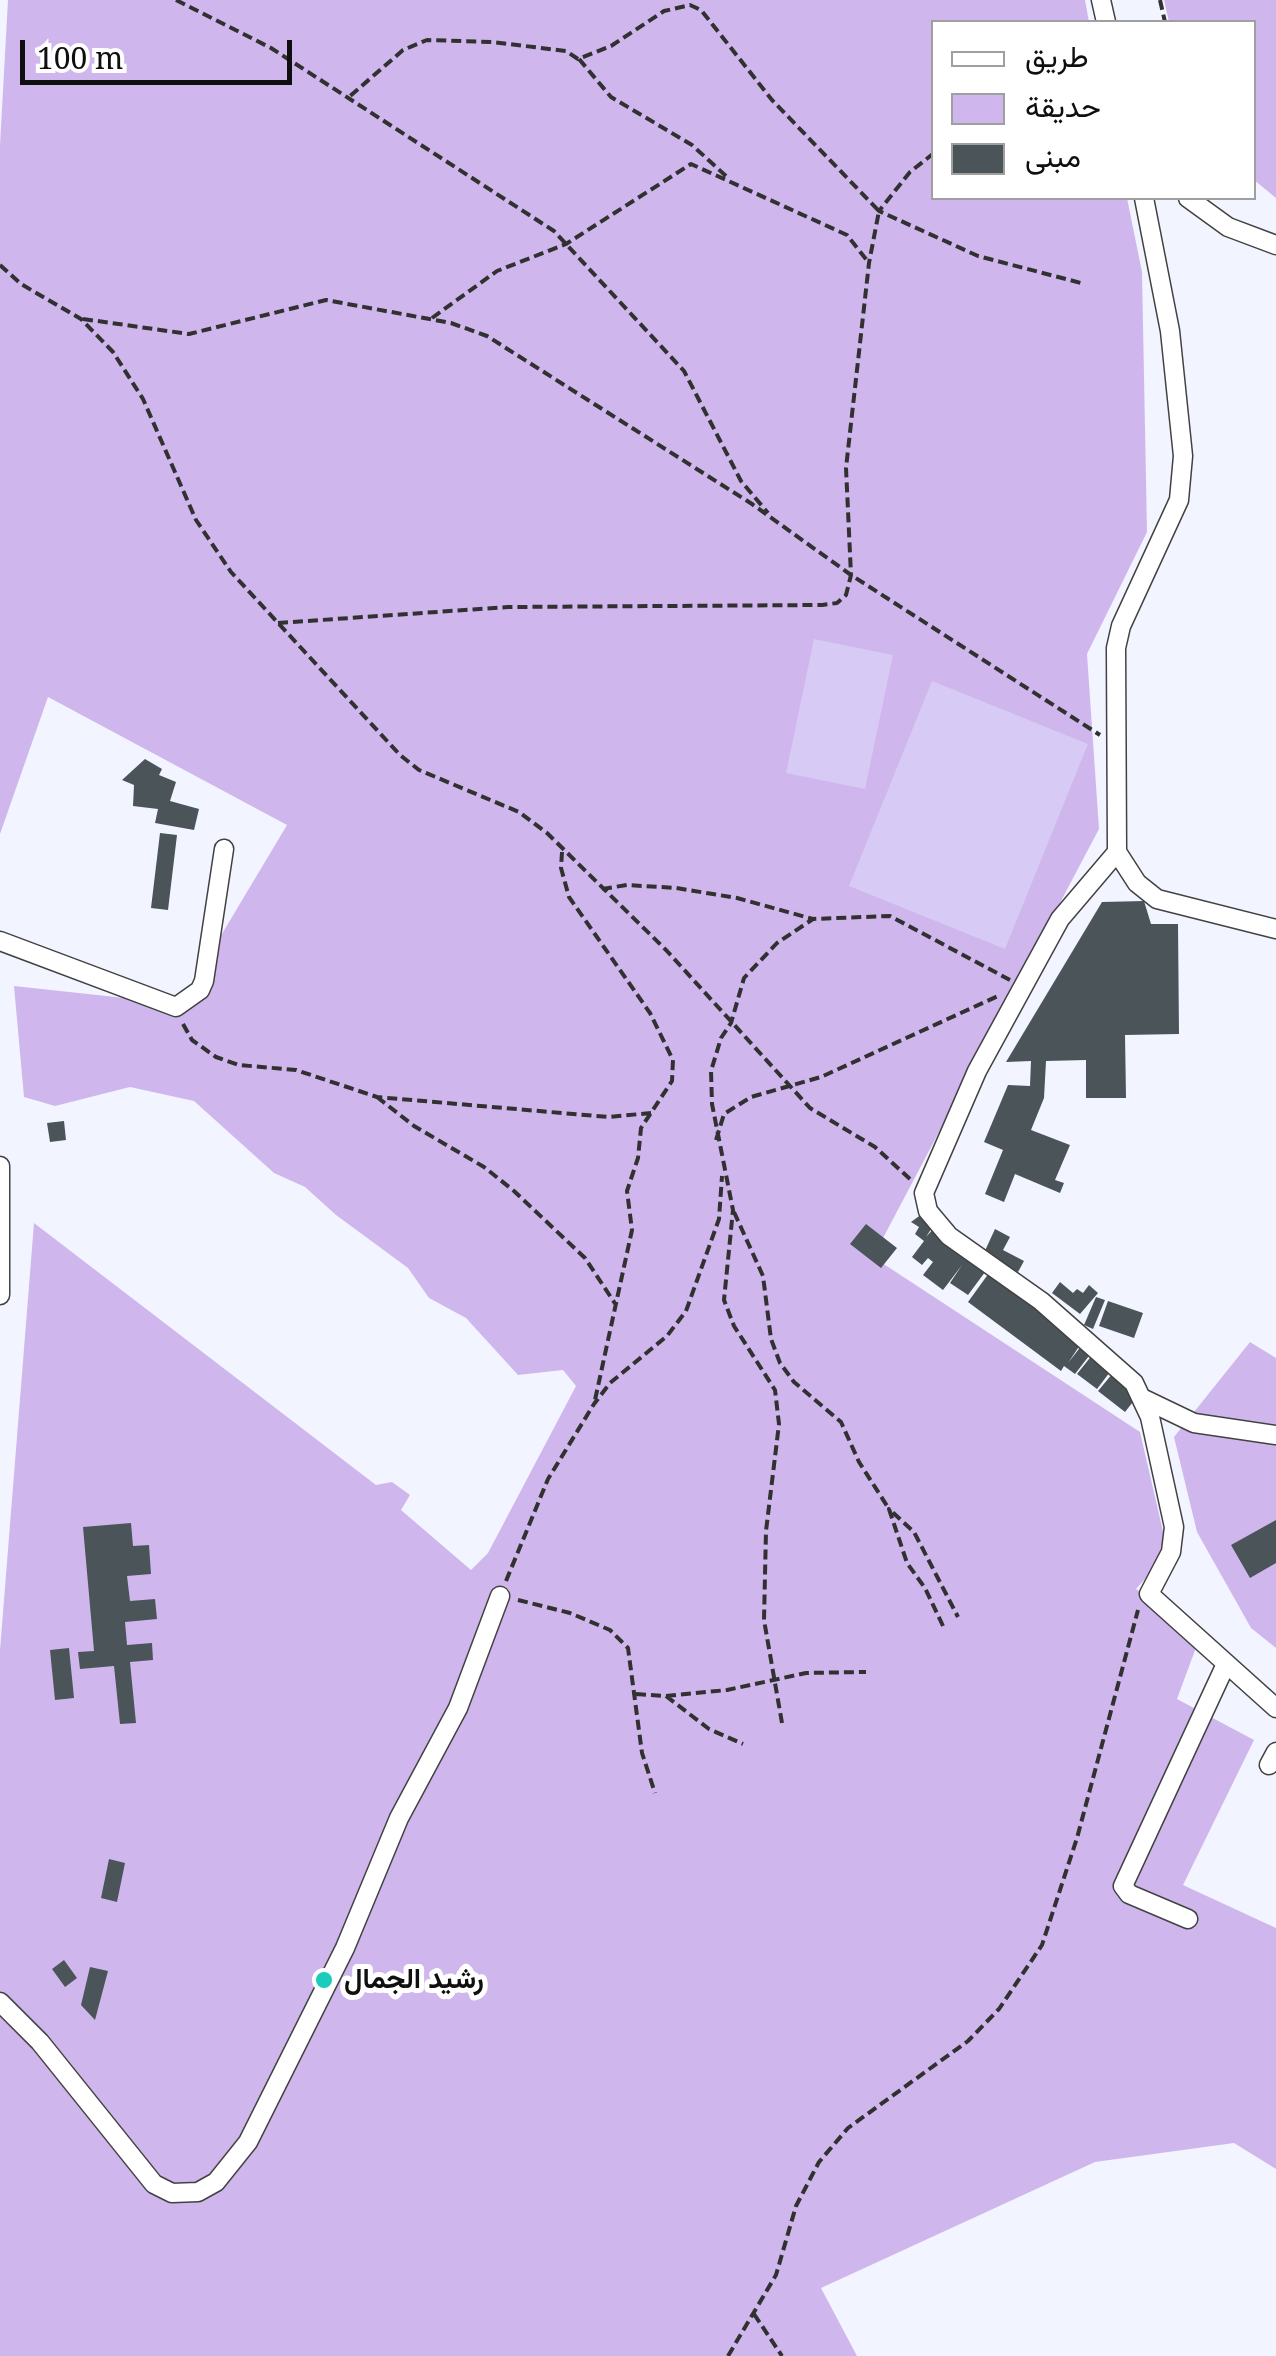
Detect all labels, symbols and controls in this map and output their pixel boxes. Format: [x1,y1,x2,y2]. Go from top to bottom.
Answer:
scale bar [25,20,298,82]
legend [931,20,1256,200]
text: طريق [1025,35,1089,76]
text: 100 m [37,37,123,78]
text: حديقة [1025,85,1101,126]
text: مبنى [1025,135,1081,176]
place label: رشيد الجمال [344,1963,484,1997]
marker: رشيد الجمال [313,1969,335,1991]

